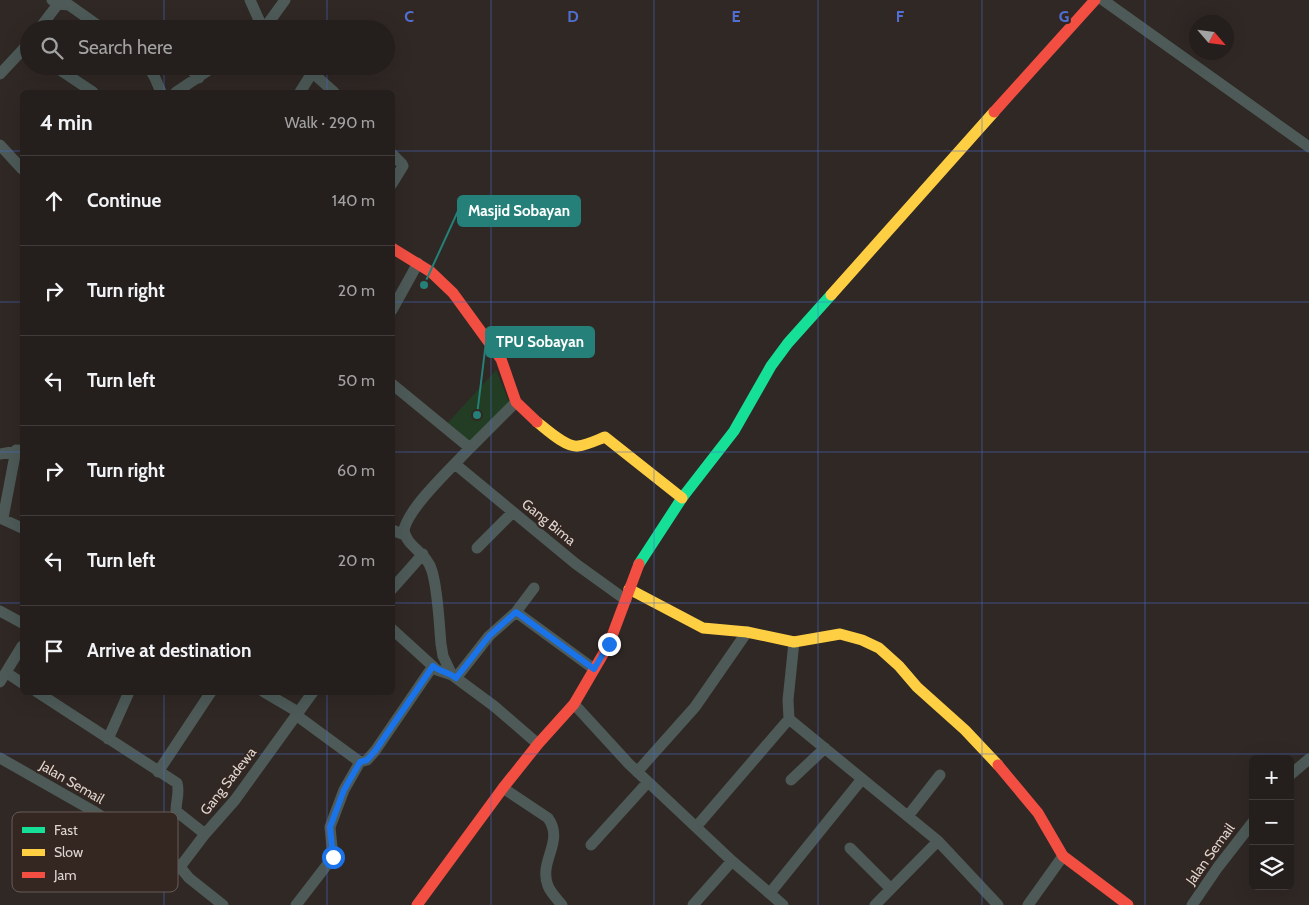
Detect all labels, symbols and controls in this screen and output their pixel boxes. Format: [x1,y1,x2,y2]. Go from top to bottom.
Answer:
text: C [404,7,414,26]
text: D [567,7,579,26]
text: E [731,7,741,26]
text: F [896,7,905,26]
text: G [1059,7,1069,26]
north arrow [1189,15,1234,60]
search box [20,20,395,75]
icon: search [38,34,66,62]
text: Search here [78,36,172,59]
text: 4 min [40,110,93,135]
text: Walk · 290 m [285,113,375,132]
icon: ahead [40,187,68,215]
text: Continue [87,189,161,212]
text: 140 m [332,191,375,210]
callout: Masjid Sobayan [458,196,580,226]
text: Masjid Sobayan [468,202,570,220]
icon: right [40,277,68,305]
text: Turn right [87,279,165,302]
text: 20 m [338,281,375,300]
callout: TPU Sobayan [486,327,594,357]
text: TPU Sobayan [496,333,584,351]
icon: left [40,367,68,395]
text: Turn left [87,369,155,392]
text: 50 m [338,371,375,390]
icon: right [40,457,68,485]
text: Turn right [87,459,165,482]
text: 60 m [337,461,375,480]
street label: Gang Bima [518,495,580,549]
icon: left [40,547,68,575]
text: Turn left [87,549,155,572]
text: 20 m [338,551,375,570]
route end [598,633,621,656]
icon: arrive [40,637,68,665]
text: Arrive at destination [87,639,251,662]
street label: Gang Sadewa [196,743,260,818]
map controls [1249,755,1294,890]
button: + [1249,755,1294,800]
street label: Jalan Semail [36,756,108,808]
button: − [1249,800,1294,845]
legend [12,812,178,892]
street label: Jalan Semail [1181,819,1239,889]
text: Fast [54,821,78,839]
text: Slow [54,843,83,861]
button: layers [1249,845,1294,890]
route start [322,846,345,869]
text: Jam [53,866,76,884]

